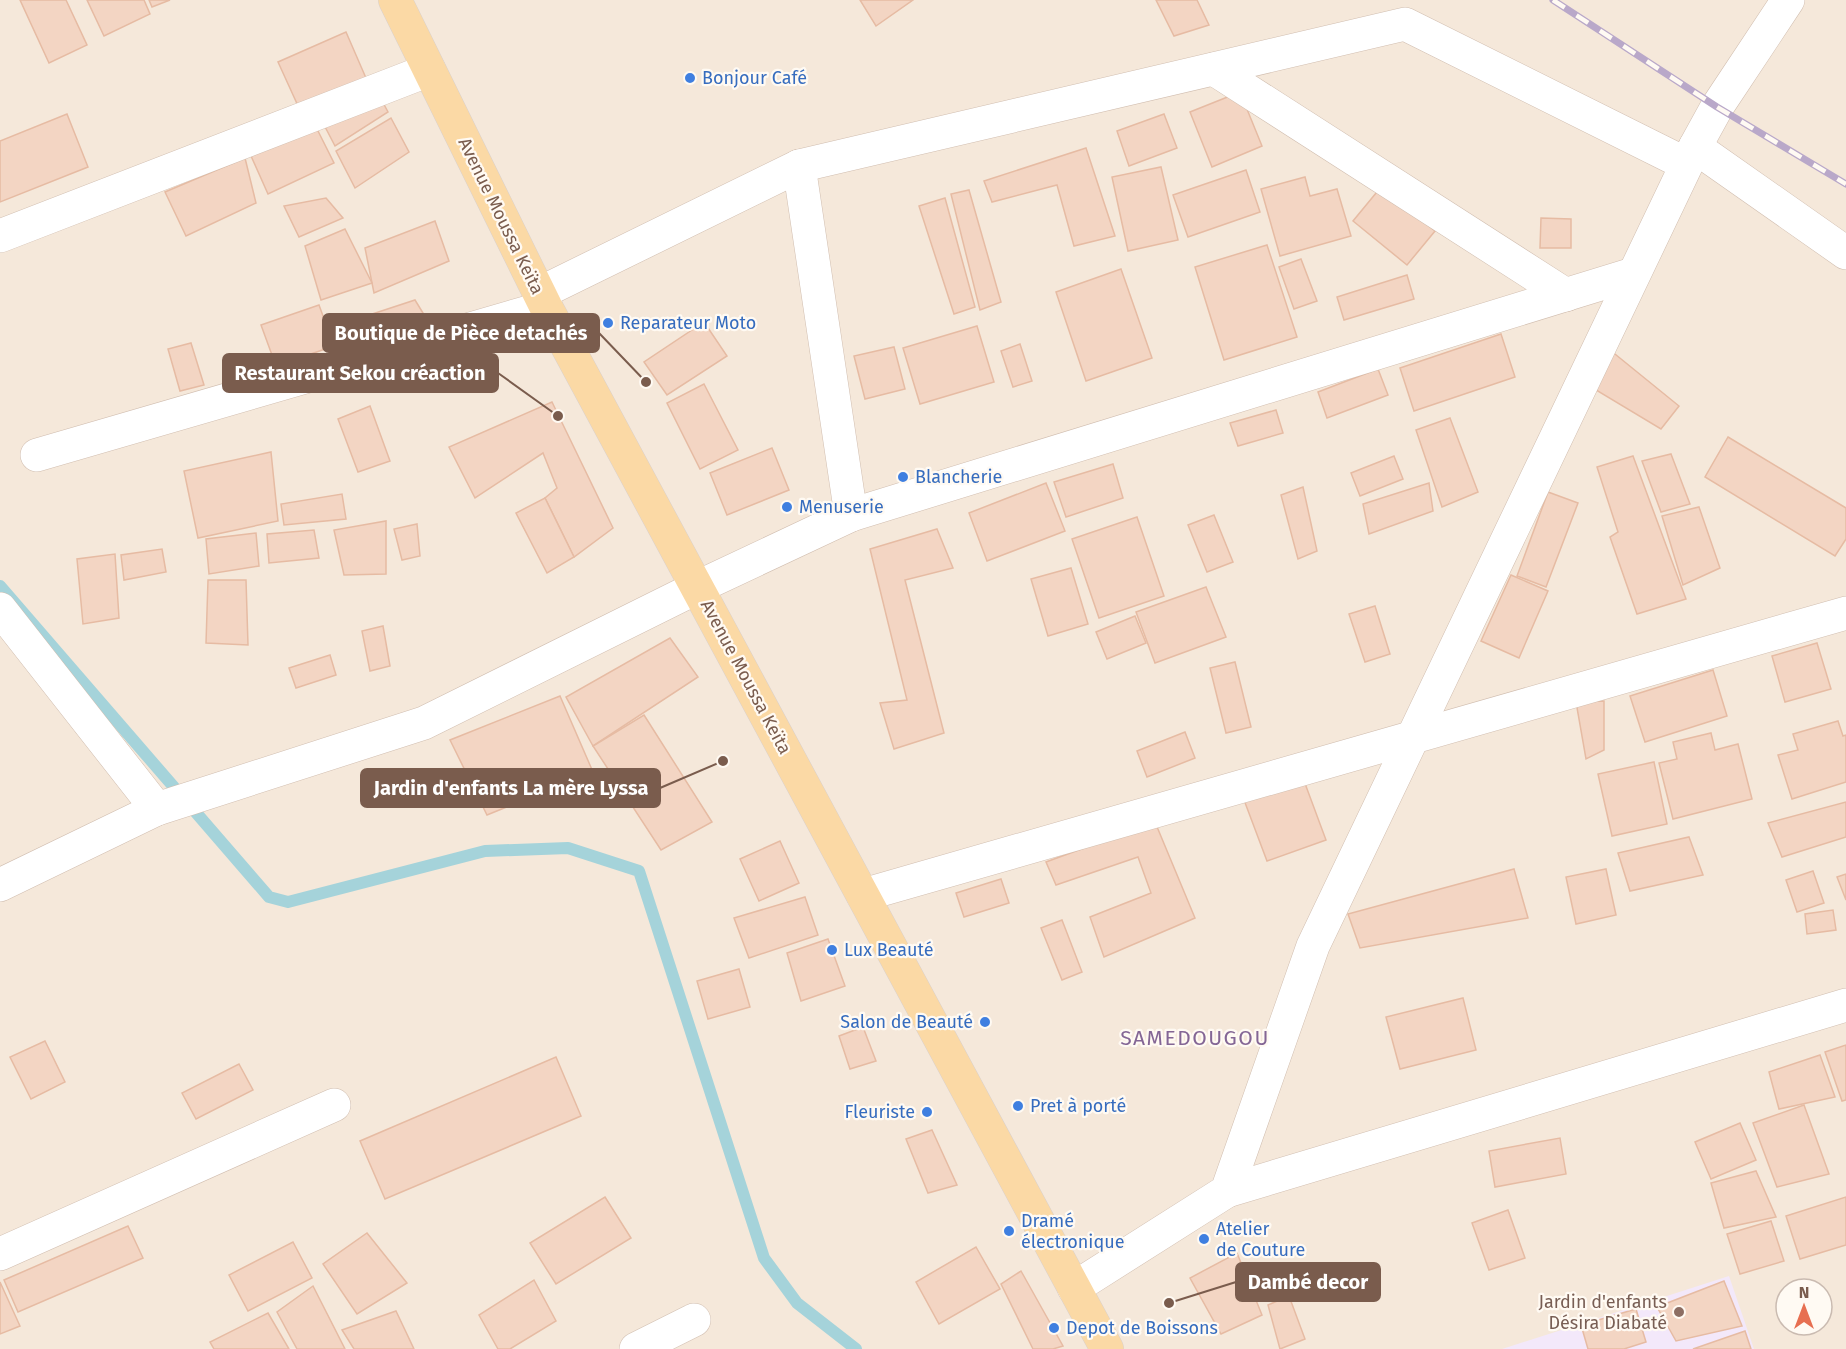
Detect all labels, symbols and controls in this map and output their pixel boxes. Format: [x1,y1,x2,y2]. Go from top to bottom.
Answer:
place label: Bonjour Café [702,67,807,89]
marker: Bonjour Café [683,71,697,85]
street label: Avenue Moussa Keïta [453,134,549,298]
place label: Reparateur Moto [620,312,756,334]
callout: Boutique de Pièce detachés [323,314,599,352]
marker: Reparateur Moto [601,316,615,330]
text: Boutique de Pièce detachés [335,321,588,345]
callout: Restaurant Sekou créaction [223,354,498,392]
text: Restaurant Sekou créaction [235,361,485,385]
place label: Blancherie [915,466,1002,488]
marker: Blancherie [896,470,910,484]
place label: Menuserie [799,496,884,518]
marker: Menuserie [780,500,794,514]
street label: Avenue Moussa Keïta [696,596,796,758]
callout: Jardin d'enfants La mère Lyssa [361,769,660,807]
text: Jardin d'enfants La mère Lyssa [373,776,648,800]
place label: Lux Beauté [844,939,934,961]
marker: Lux Beauté [825,943,839,957]
place label: Salon de Beauté [840,1011,973,1033]
marker: Salon de Beauté [978,1015,992,1029]
district label: SAMEDOUGOU [1120,1025,1270,1051]
place label: Pret à porté [1030,1095,1126,1117]
marker: Pret à porté [1011,1099,1025,1113]
place label: Fleuriste [844,1101,915,1123]
marker: Fleuriste [920,1105,934,1119]
place label: Dramé électronique [1021,1210,1125,1253]
place label: Atelier de Couture [1216,1218,1305,1261]
marker: Dramé électronique [1002,1224,1016,1238]
marker: Atelier de Couture [1197,1232,1211,1246]
callout: Dambé decor [1236,1263,1380,1301]
text: Dambé decor [1248,1270,1369,1294]
north arrow [1774,1277,1834,1337]
text: N [1799,1283,1809,1302]
place label: Jardin d'enfants Désira Diabaté [1538,1291,1667,1334]
marker: Jardin d'enfants Désira Diabaté [1672,1305,1686,1319]
place label: Depot de Boissons [1066,1317,1218,1339]
marker: Depot de Boissons [1047,1321,1061,1335]

